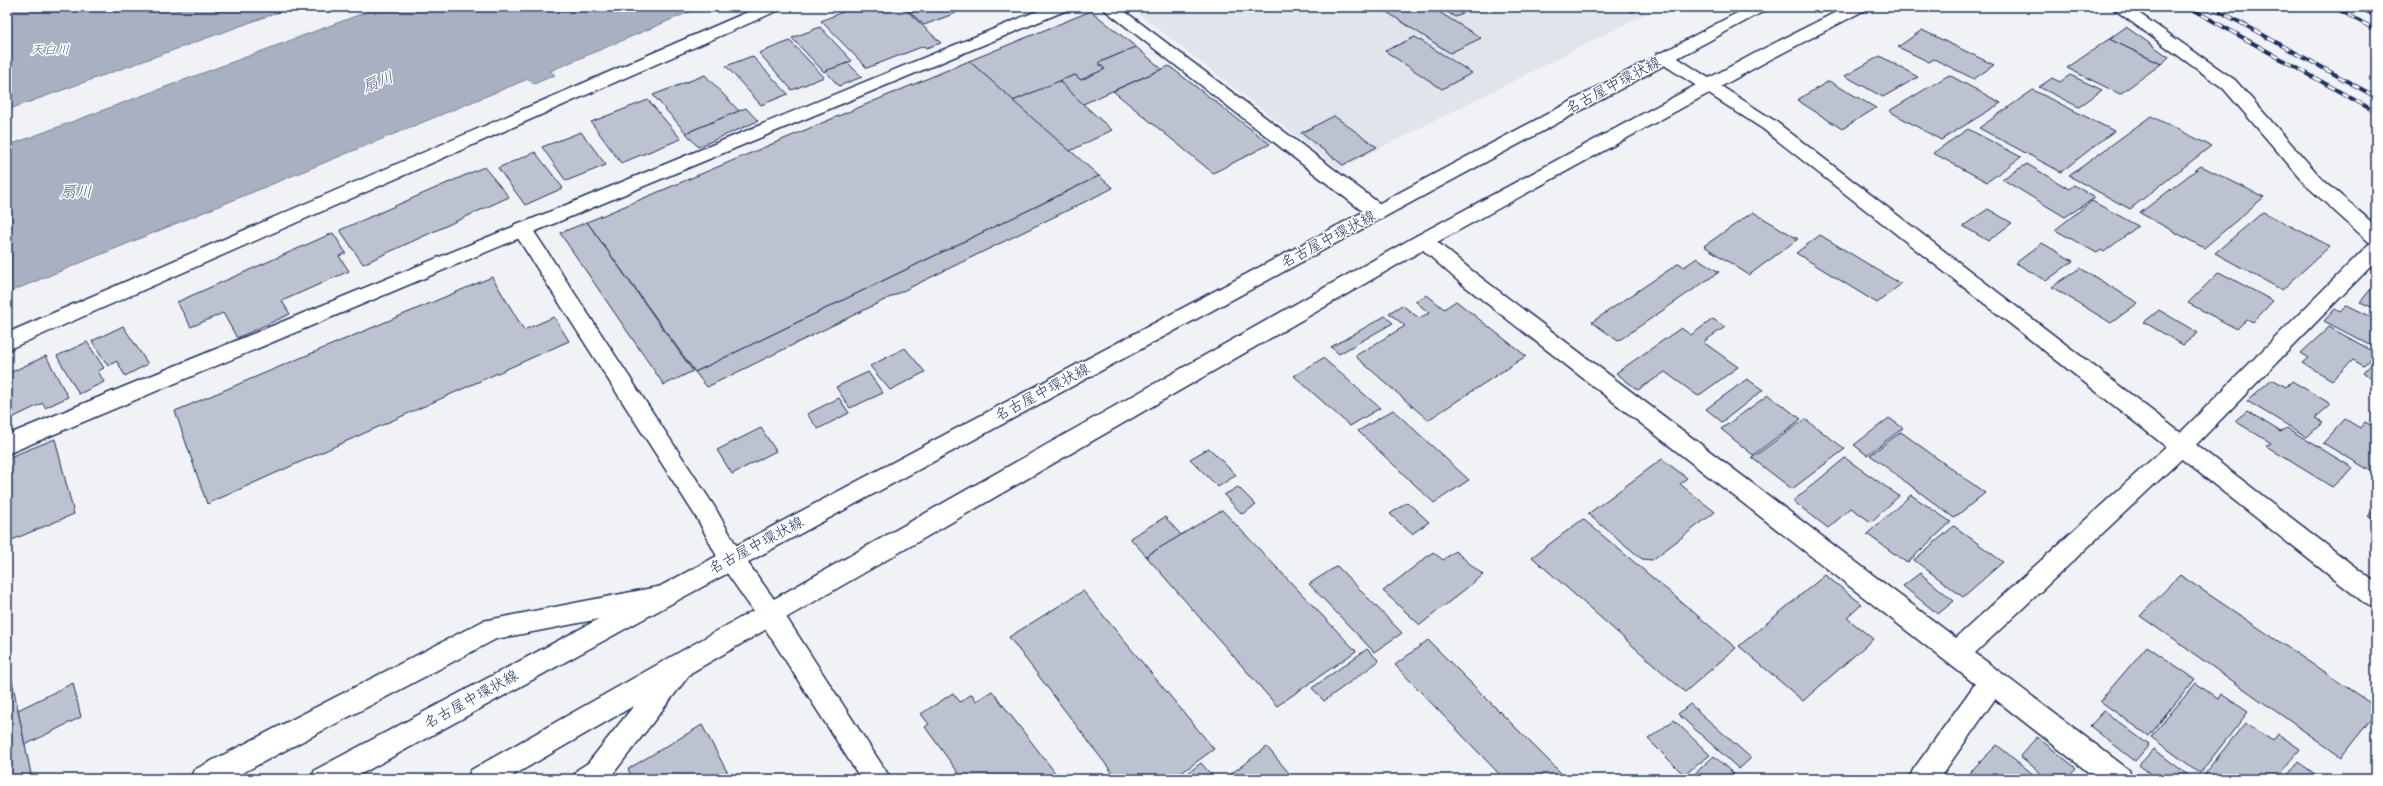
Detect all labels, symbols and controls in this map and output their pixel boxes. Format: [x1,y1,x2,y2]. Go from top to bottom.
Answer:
water label: 天白川 [30,42,70,57]
street label: 名古屋中環状線 [1562,52,1664,118]
water label: 扇川 [360,68,396,96]
water label: 扇川 [60,183,92,201]
street label: 名古屋中環状線 [1277,206,1379,272]
street label: 名古屋中環状線 [991,359,1093,425]
street label: 名古屋中環状線 [705,512,807,578]
street label: 名古屋中環状線 [421,666,521,732]

